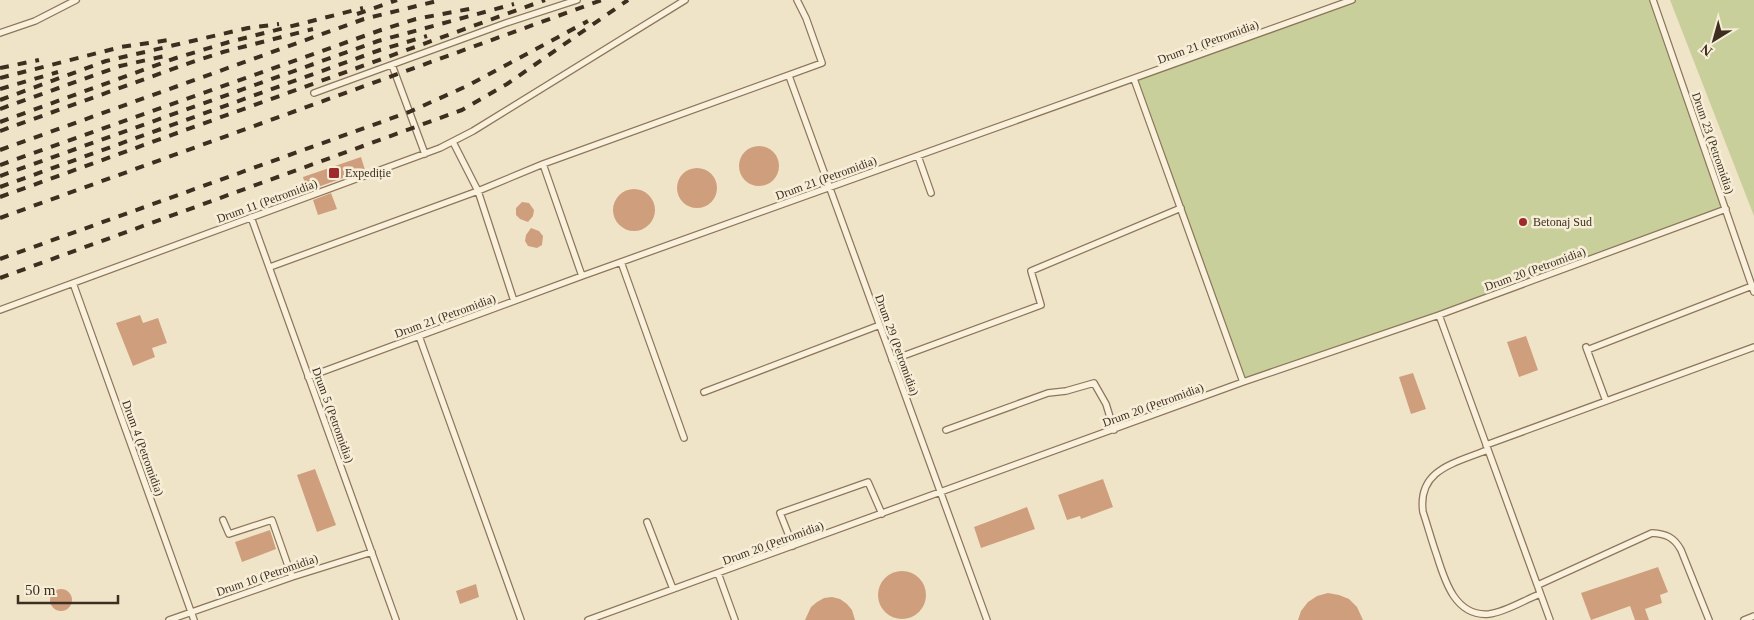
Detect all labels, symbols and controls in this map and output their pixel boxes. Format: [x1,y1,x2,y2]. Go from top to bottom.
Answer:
north arrow [1689,15,1739,65]
street label: Drum 21 (Petromidia) [1155,17,1261,67]
text: N [1698,41,1715,59]
street label: Drum 23 (Petromidia) [1689,90,1737,196]
street label: Drum 21 (Petromidia) [773,153,879,203]
marker: Expediție [327,166,341,180]
place label: Expediție [345,166,391,180]
street label: Drum 11 (Petromidia) [215,176,319,226]
place label: Betonaj Sud [1533,215,1592,229]
marker: Betonaj Sud [1517,216,1529,228]
street label: Drum 20 (Petromidia) [1482,244,1588,294]
street label: Drum 21 (Petromidia) [392,291,498,341]
street label: Drum 29 (Petromidia) [872,292,922,398]
street label: Drum 5 (Petromidia) [309,365,357,465]
street label: Drum 20 (Petromidia) [1100,380,1206,430]
street label: Drum 4 (Petromidia) [119,398,167,498]
street label: Drum 20 (Petromidia) [720,518,826,568]
street label: Drum 10 (Petromidia) [214,551,320,599]
scale bar [18,572,118,604]
text: 50 m [25,582,56,598]

